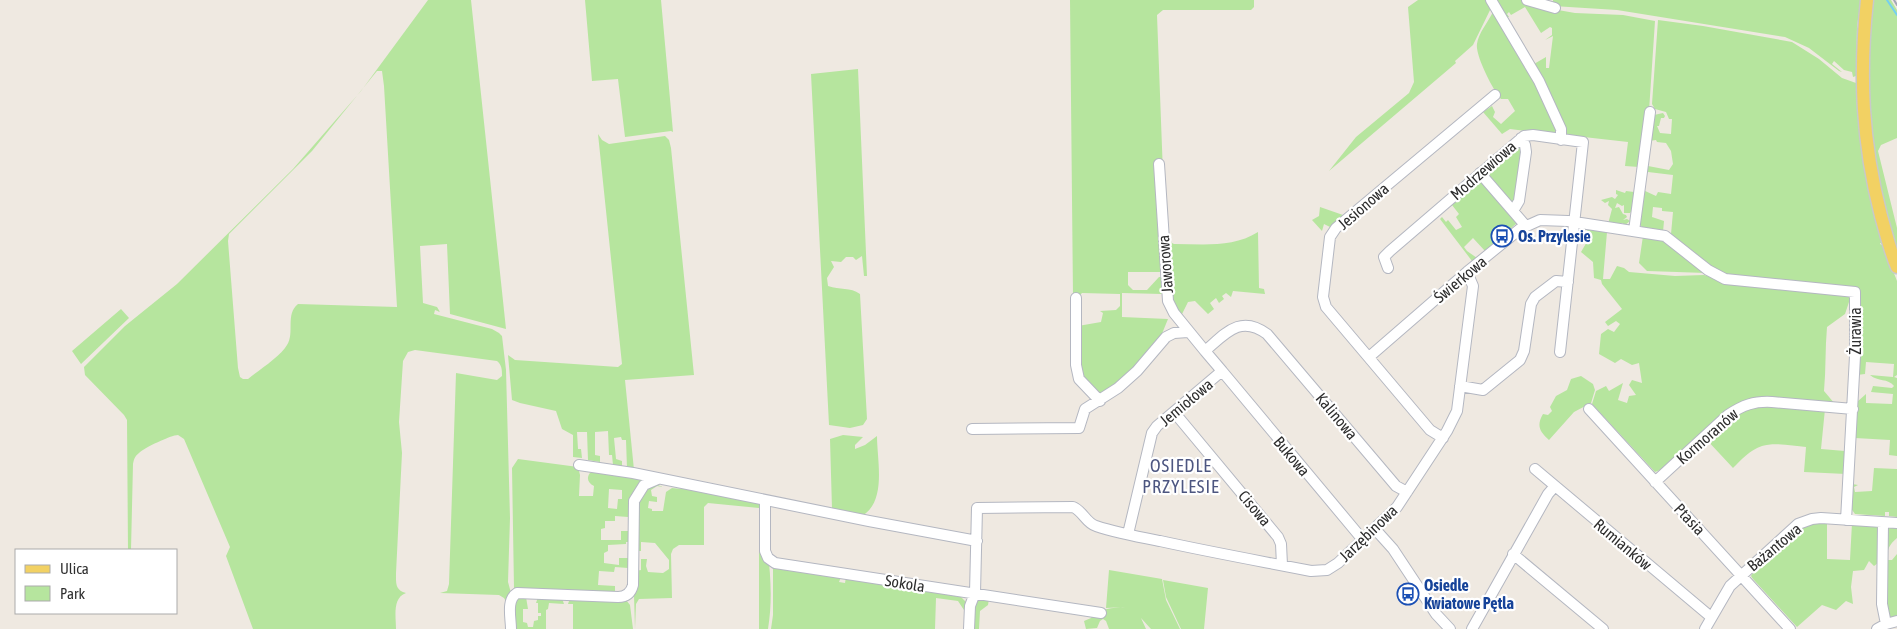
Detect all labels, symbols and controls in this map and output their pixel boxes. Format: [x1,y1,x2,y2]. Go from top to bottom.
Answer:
street label: Modrzewiowa [1447,137,1519,203]
street label: Jesionowa [1334,179,1392,233]
bus stop icon: Os. Przylesie [1490,224,1514,248]
place label: Os. Przylesie [1518,227,1591,245]
street label: Jaworowa [1154,234,1176,294]
street label: Świerkowa [1430,252,1490,306]
street label: Żurawia [1846,307,1864,355]
street label: Jemiołowa [1156,375,1216,429]
street label: Kalinowa [1312,389,1362,443]
street label: Kormoranów [1673,404,1742,467]
street label: Bukowa [1270,433,1314,479]
district label: OSIEDLE PRZYLESIE [1142,455,1220,497]
street label: Cisowa [1235,487,1275,529]
street label: Ptasia [1671,499,1709,539]
street label: Jarzębinowa [1335,501,1401,566]
street label: Rumianków [1590,515,1656,574]
street label: Bażantowa [1743,519,1805,575]
legend [15,549,178,614]
text: Ulica [60,560,89,577]
street label: Sokola [884,571,926,595]
place label: Osiedle Kwiatowe Pętla [1424,576,1514,612]
bus stop icon: Osiedle Kwiatowe Pętla [1396,582,1420,606]
text: Park [60,585,85,602]

